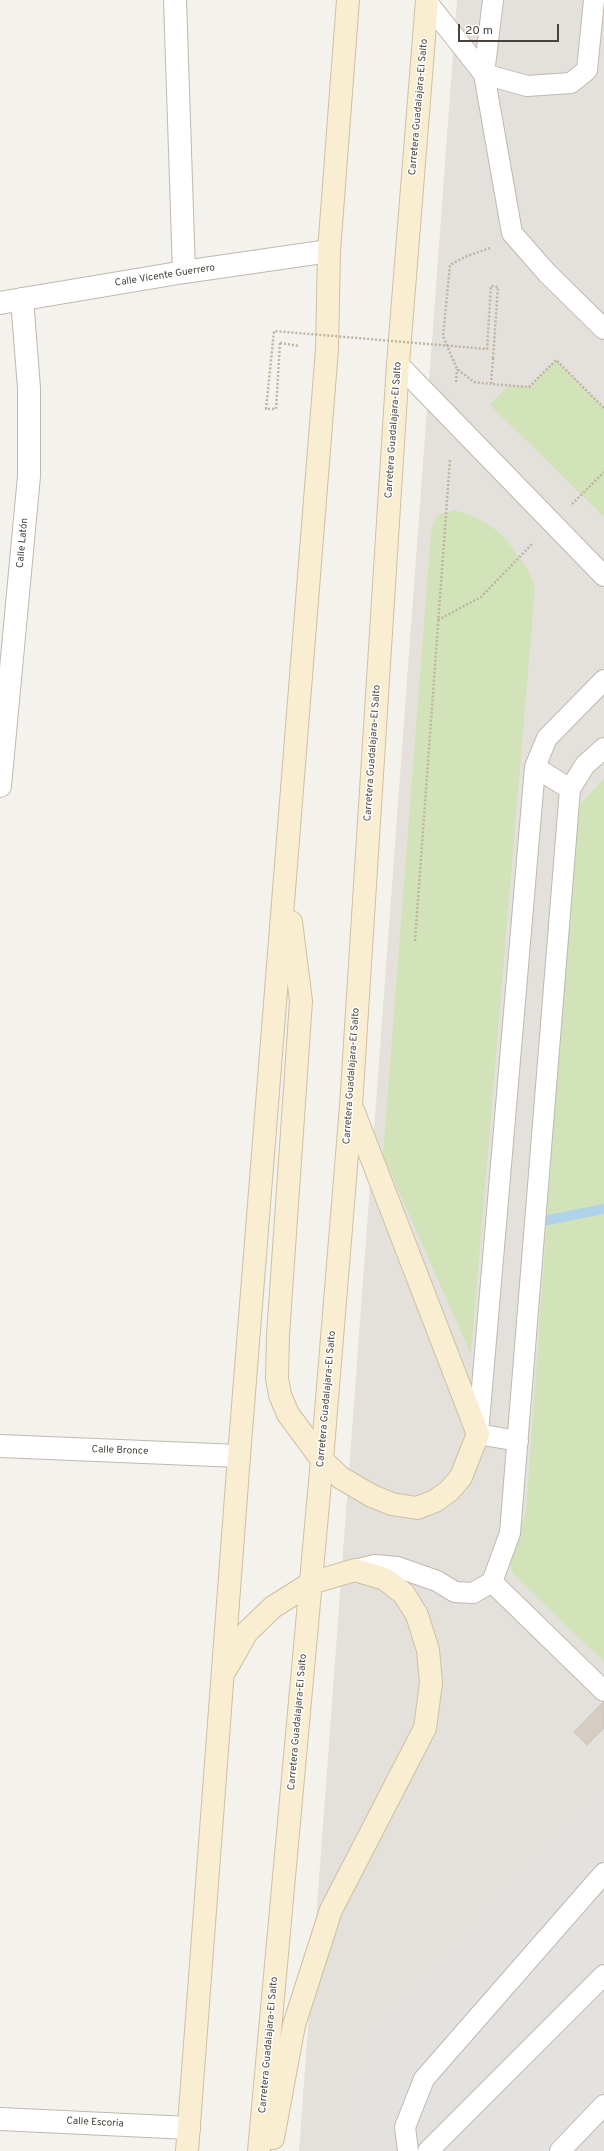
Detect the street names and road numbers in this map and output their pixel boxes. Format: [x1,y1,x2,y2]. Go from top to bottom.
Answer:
street label: Carretera Guadalajara-El Salto [407,38,431,176]
street label: Calle Vicente Guerrero [114,262,216,290]
street label: Carretera Guadalajara-El Salto [383,361,405,499]
street label: Calle Latón [15,517,31,569]
street label: Carretera Guadalajara-El Salto [362,684,384,822]
street label: Carretera Guadalajara-El Salto [341,1007,363,1145]
street label: Carretera Guadalajara-El Salto [315,1330,339,1468]
street label: Calle Bronce [91,1444,149,1458]
street label: Carretera Guadalajara-El Salto [286,1653,310,1791]
street label: Carretera Guadalajara-El Salto [257,1976,281,2114]
street label: Calle Escoria [66,2116,124,2130]

